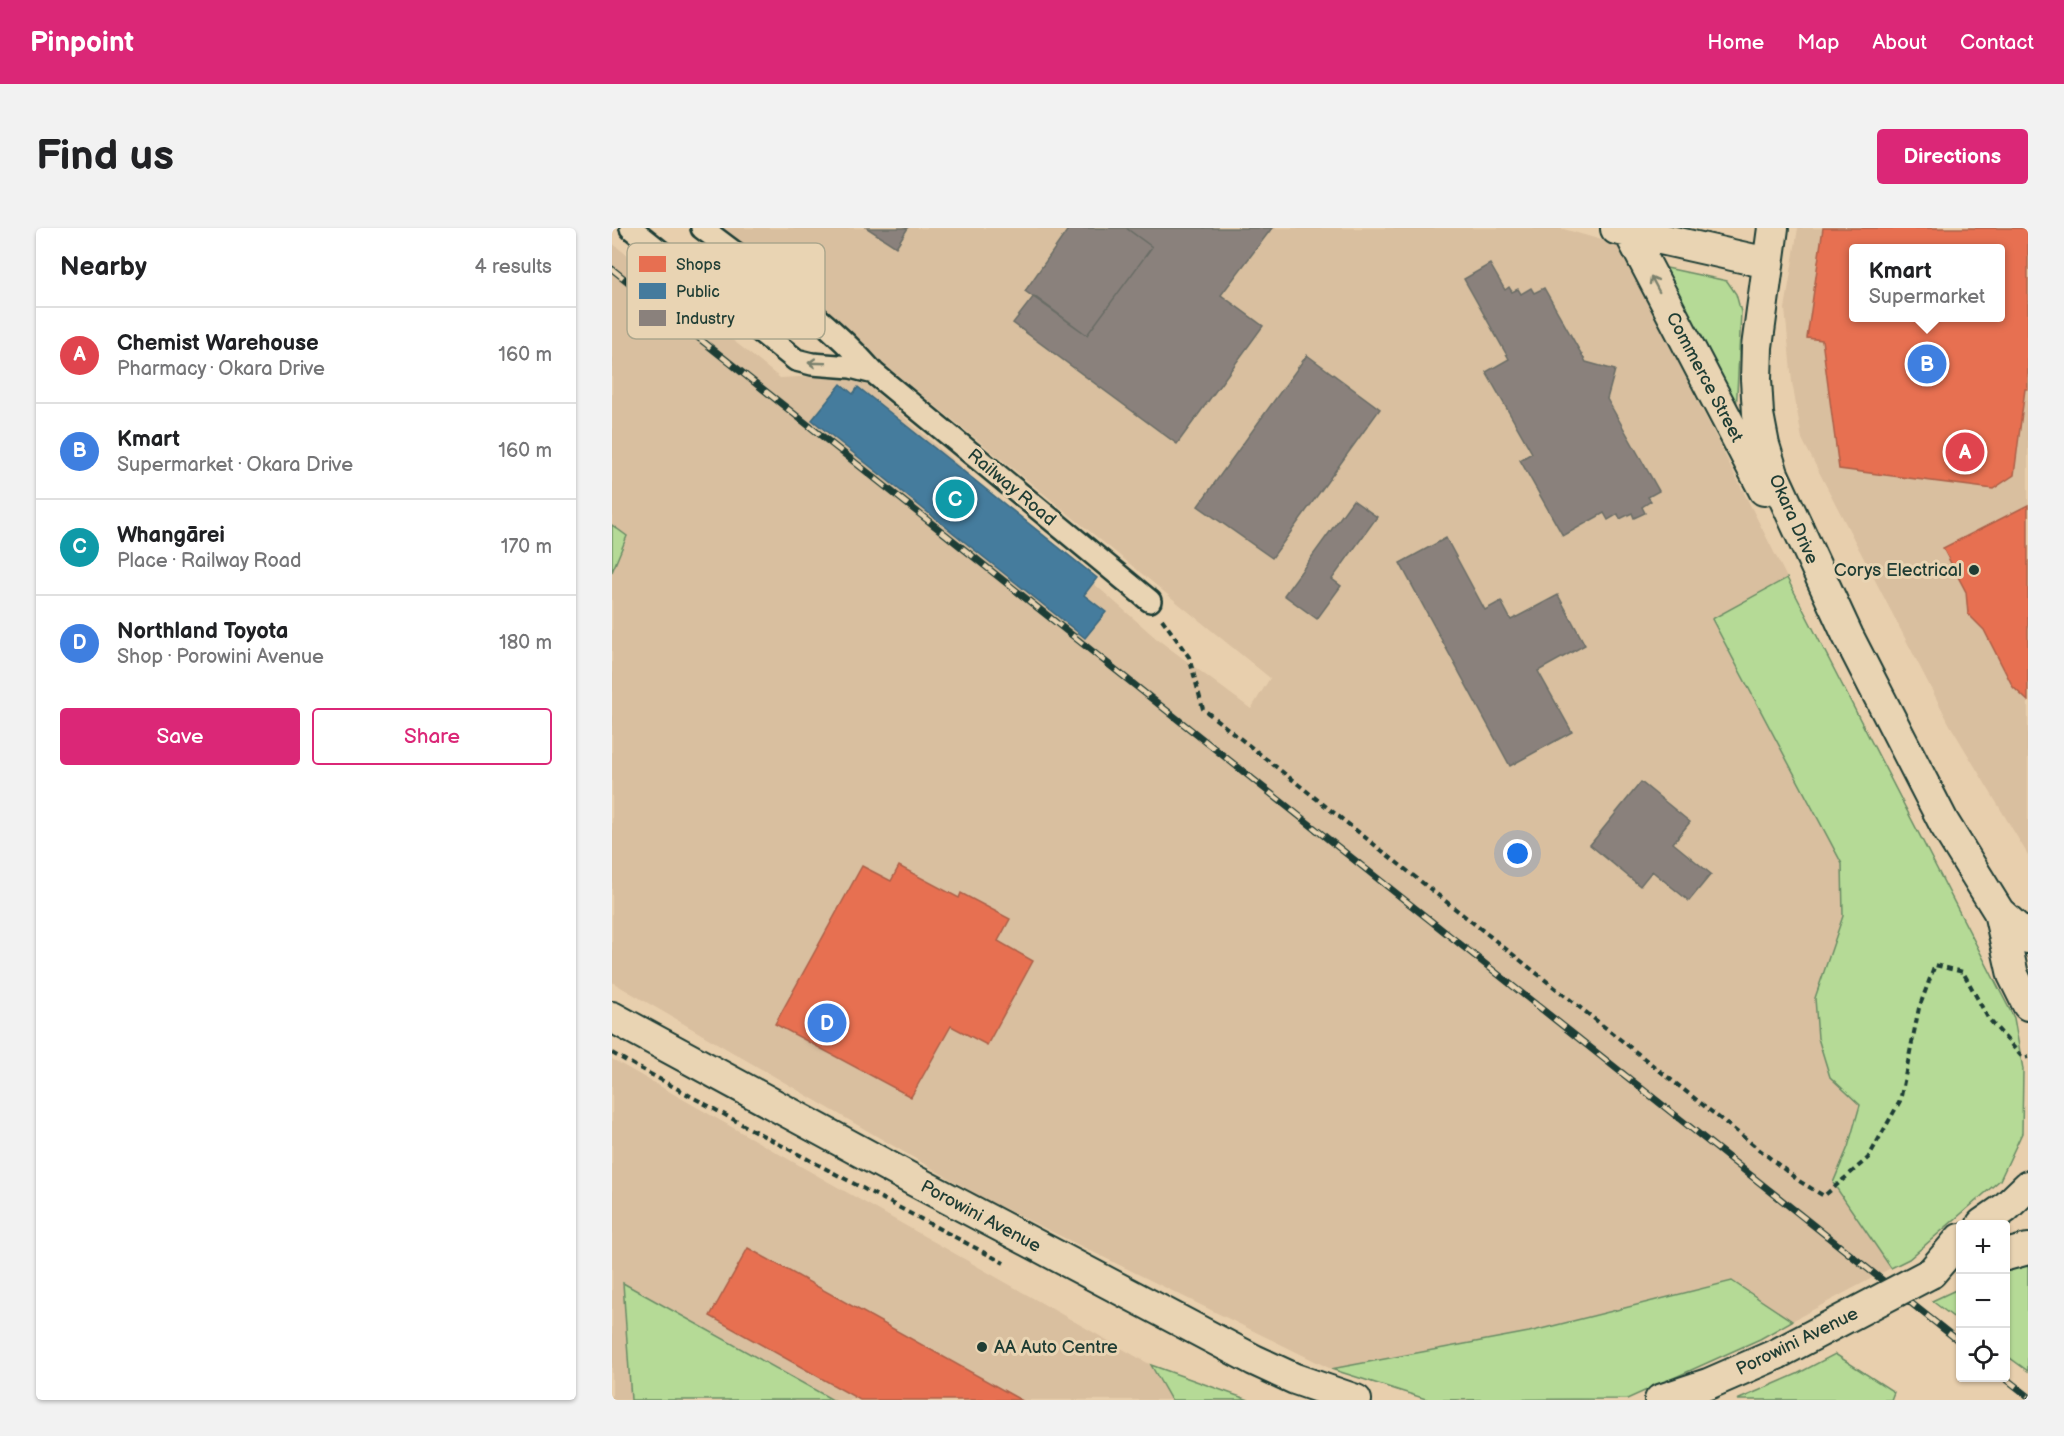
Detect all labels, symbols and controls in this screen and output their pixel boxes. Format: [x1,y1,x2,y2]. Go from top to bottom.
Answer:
text: Pinpoint [30,26,134,59]
text: Home [1707,30,1764,55]
text: Map [1797,30,1839,55]
text: About [1872,30,1927,55]
text: Contact [1960,30,2034,55]
button: Directions [1877,129,2028,184]
text: Find us [36,131,174,182]
legend [627,243,825,339]
popup [1849,244,2005,322]
text: Nearby [60,252,147,283]
text: 4 results [474,255,552,279]
text: Shops [676,256,721,275]
text: Kmart [1869,258,1932,285]
one-way arrow [1649,276,1661,293]
text: Public [676,283,720,302]
text: Supermarket [1869,285,1985,309]
street label: Commerce Street [1662,309,1748,446]
text: Industry [676,310,735,329]
text: Chemist Warehouse [117,330,319,357]
pin: B [1908,342,1946,386]
text: A [73,343,86,367]
text: 160 m [498,343,552,367]
text: Pharmacy · Okara Drive [117,357,325,381]
one-way arrow [808,358,827,369]
text: Kmart [117,426,180,453]
pin: A [1946,430,1984,474]
text: B [72,439,87,463]
text: 160 m [498,439,552,463]
street label: Railway Road [963,444,1060,530]
text: Supermarket · Okara Drive [117,453,353,477]
street label: Okara Drive [1764,471,1823,568]
pin: C [936,476,974,522]
text: Whangārei [117,522,225,549]
text: C [72,535,87,559]
text: 170 m [501,535,552,559]
text: Place · Railway Road [117,549,302,573]
place label: Corys Electrical [1834,560,1962,581]
marker: Corys Electrical [1967,563,1981,577]
text: Northland Toyota [117,618,288,645]
text: D [73,631,86,655]
text: 180 m [499,631,552,655]
text: Shop · Porowini Avenue [117,645,324,669]
button: Save [60,708,300,765]
button: Share [312,708,552,765]
your location [1503,839,1532,868]
pin: D [808,1000,846,1046]
street label: Porowini Avenue [917,1176,1045,1257]
map controls [1956,1220,2010,1382]
button: + [1956,1220,2010,1274]
button: − [1956,1274,2010,1328]
street label: Porowini Avenue [1733,1303,1862,1380]
button: locate [1956,1328,2010,1382]
place label: AA Auto Centre [994,1337,1118,1358]
marker: AA Auto Centre [975,1340,989,1354]

